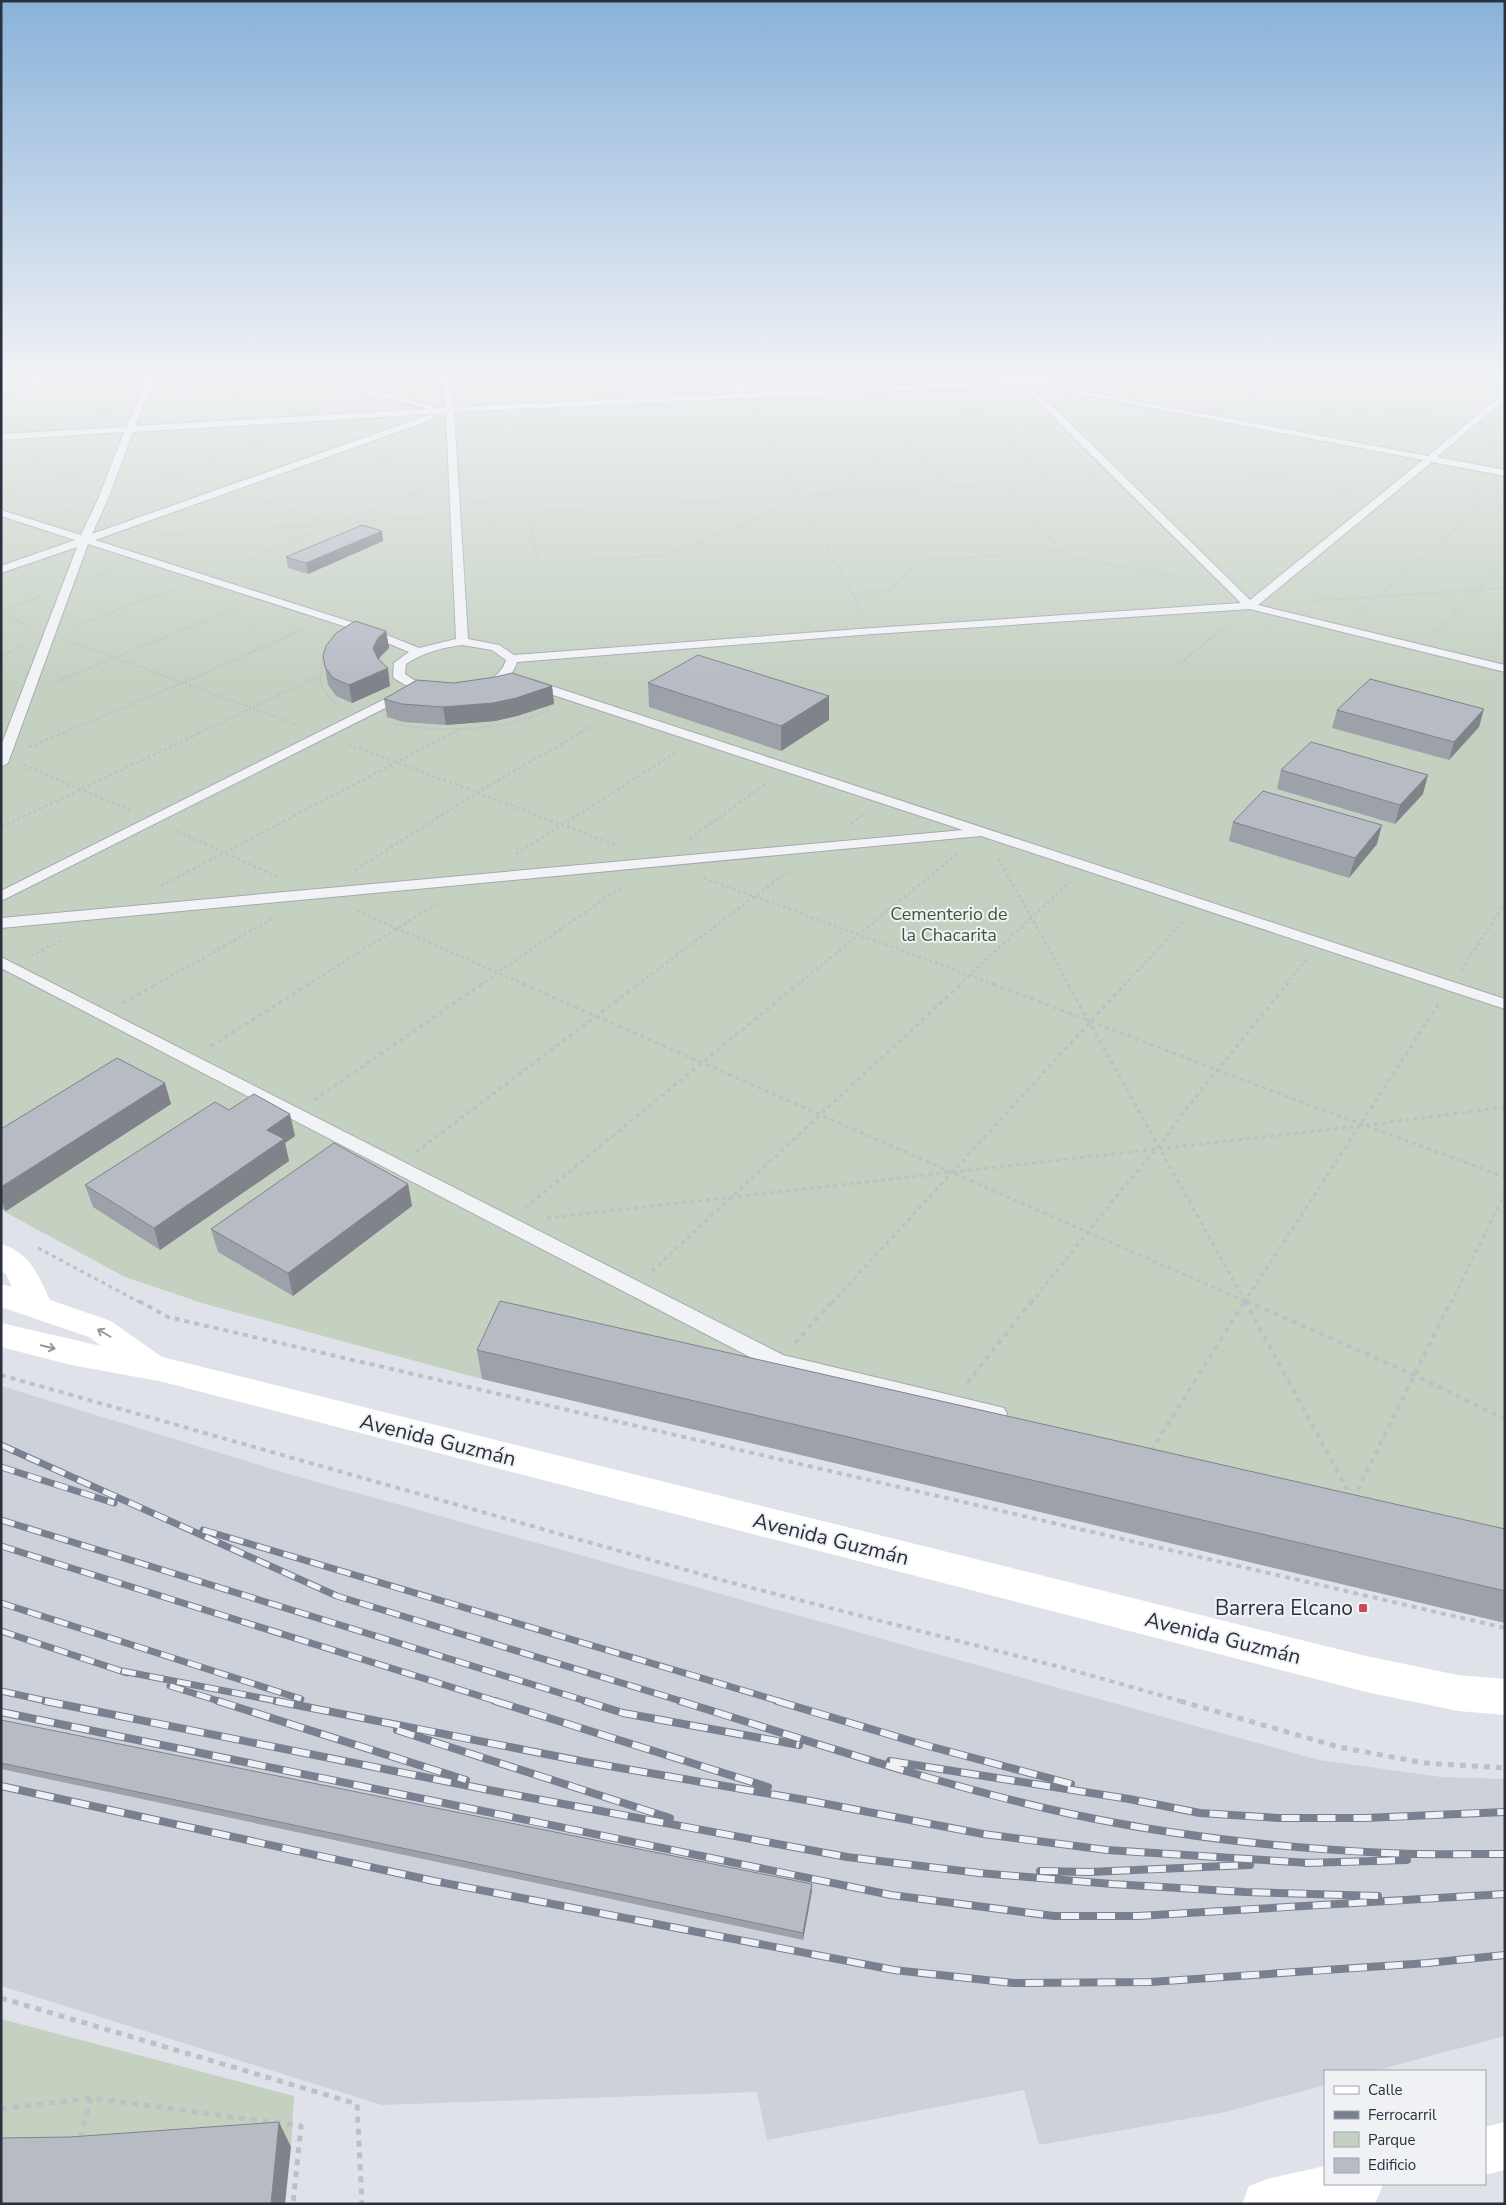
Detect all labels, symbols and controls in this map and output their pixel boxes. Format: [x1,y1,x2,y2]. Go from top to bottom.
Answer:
park label: Cementerio de la Chacarita [890,902,1008,947]
one-way arrow [97,1327,111,1337]
one-way arrow [40,1343,56,1353]
street label: Avenida Guzmán [357,1407,519,1473]
street label: Avenida Guzmán [750,1506,912,1572]
place label: Barrera Elcano [1215,1594,1353,1622]
marker: Barrera Elcano [1357,1602,1369,1614]
street label: Avenida Guzmán [1142,1605,1304,1671]
legend [1324,2070,1486,2185]
text: Calle [1368,2080,1403,2100]
text: Ferrocarril [1368,2105,1437,2125]
text: Parque [1368,2130,1416,2150]
text: Edificio [1368,2155,1416,2175]

